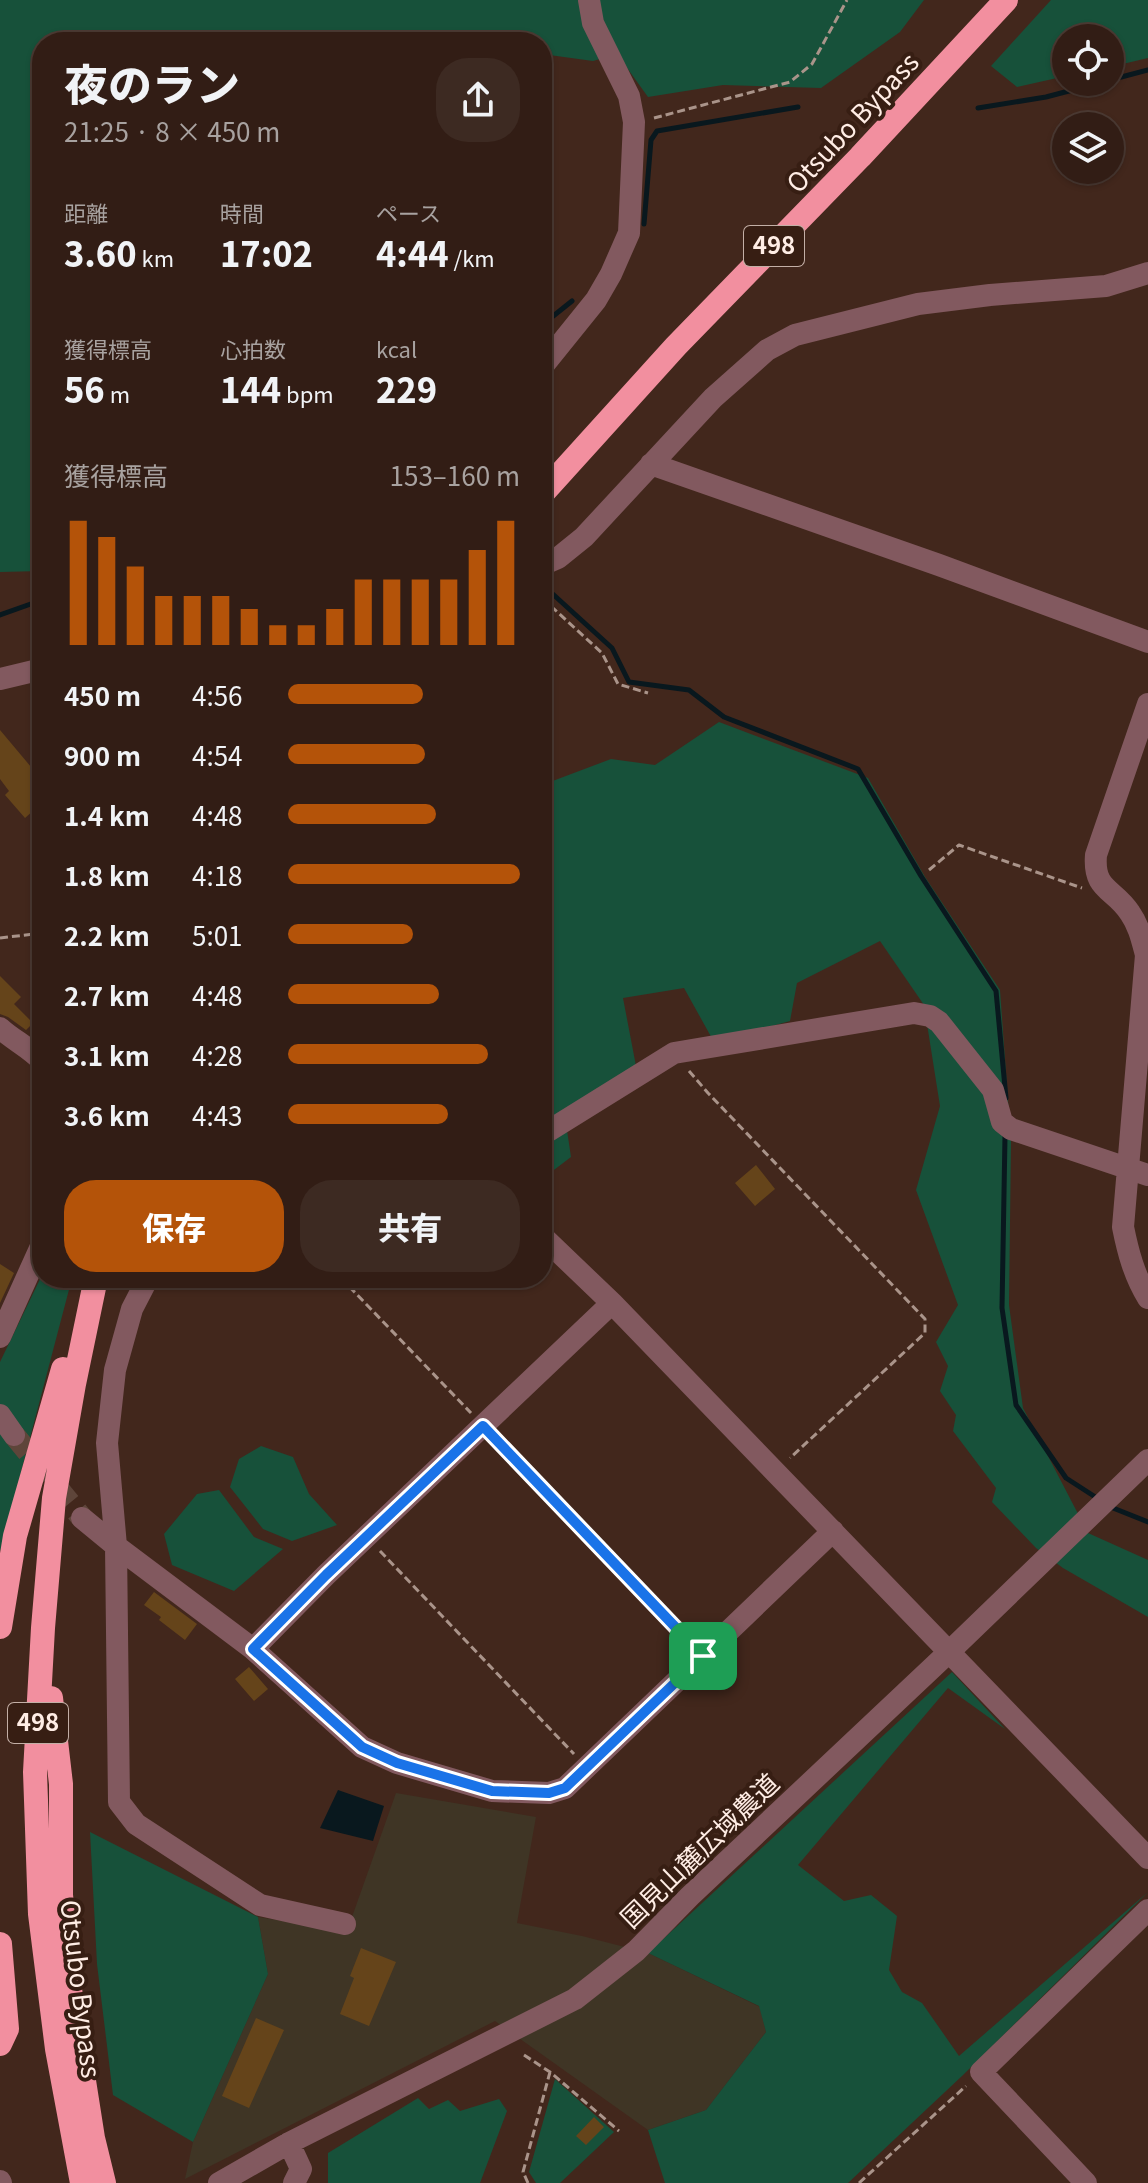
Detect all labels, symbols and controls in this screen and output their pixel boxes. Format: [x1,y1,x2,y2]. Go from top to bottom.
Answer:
map controls [1052,24,1124,184]
button: locate [1052,24,1124,96]
street label: Otsubo Bypass [777,43,926,199]
text: 夜のラン [64,50,240,114]
button: share [436,58,520,142]
text: 21:25 · 8 × 450 m [64,112,280,149]
button: layers [1052,112,1124,184]
text: 距離 [64,196,108,228]
text: 時間 [220,196,264,228]
text: ペース [376,196,441,228]
road number: 498 [744,226,804,266]
text: 3.60 [64,228,137,277]
text: 17:02 [220,228,313,277]
text: 4:44 [376,228,449,277]
text: km [137,241,174,273]
text: /km [449,241,495,273]
text: 獲得標高 [64,332,152,364]
text: 心拍数 [220,332,286,364]
text: kcal [376,332,417,364]
text: 56 [64,364,105,413]
text: 144 [220,364,281,413]
text: 229 [376,364,437,413]
text: m [105,377,130,409]
text: bpm [281,377,334,409]
text: 獲得標高 [64,456,168,493]
text: 153–160 m [390,456,520,493]
text: 450 m [64,676,141,713]
text: 4:56 [192,676,243,713]
text: 900 m [64,736,141,773]
text: 4:54 [192,736,243,773]
text: 1.4 km [64,796,150,833]
text: 4:48 [192,796,243,833]
text: 1.8 km [64,856,150,893]
text: 4:18 [192,856,243,893]
text: 2.2 km [64,916,150,953]
text: 5:01 [192,916,243,953]
text: 2.7 km [64,976,150,1013]
text: 4:48 [192,976,243,1013]
text: 3.1 km [64,1036,150,1073]
text: 4:28 [192,1036,243,1073]
text: 3.6 km [64,1096,150,1133]
text: 4:43 [192,1096,243,1133]
button: 保存 [64,1180,284,1272]
button: 共有 [300,1180,520,1272]
pin [669,1622,737,1690]
icon: arrive [681,1634,725,1678]
road number: 498 [8,1703,68,1743]
street label: 国見山麓広域農道 [611,1764,786,1935]
street label: Otsubo Bypass [53,1898,112,2080]

